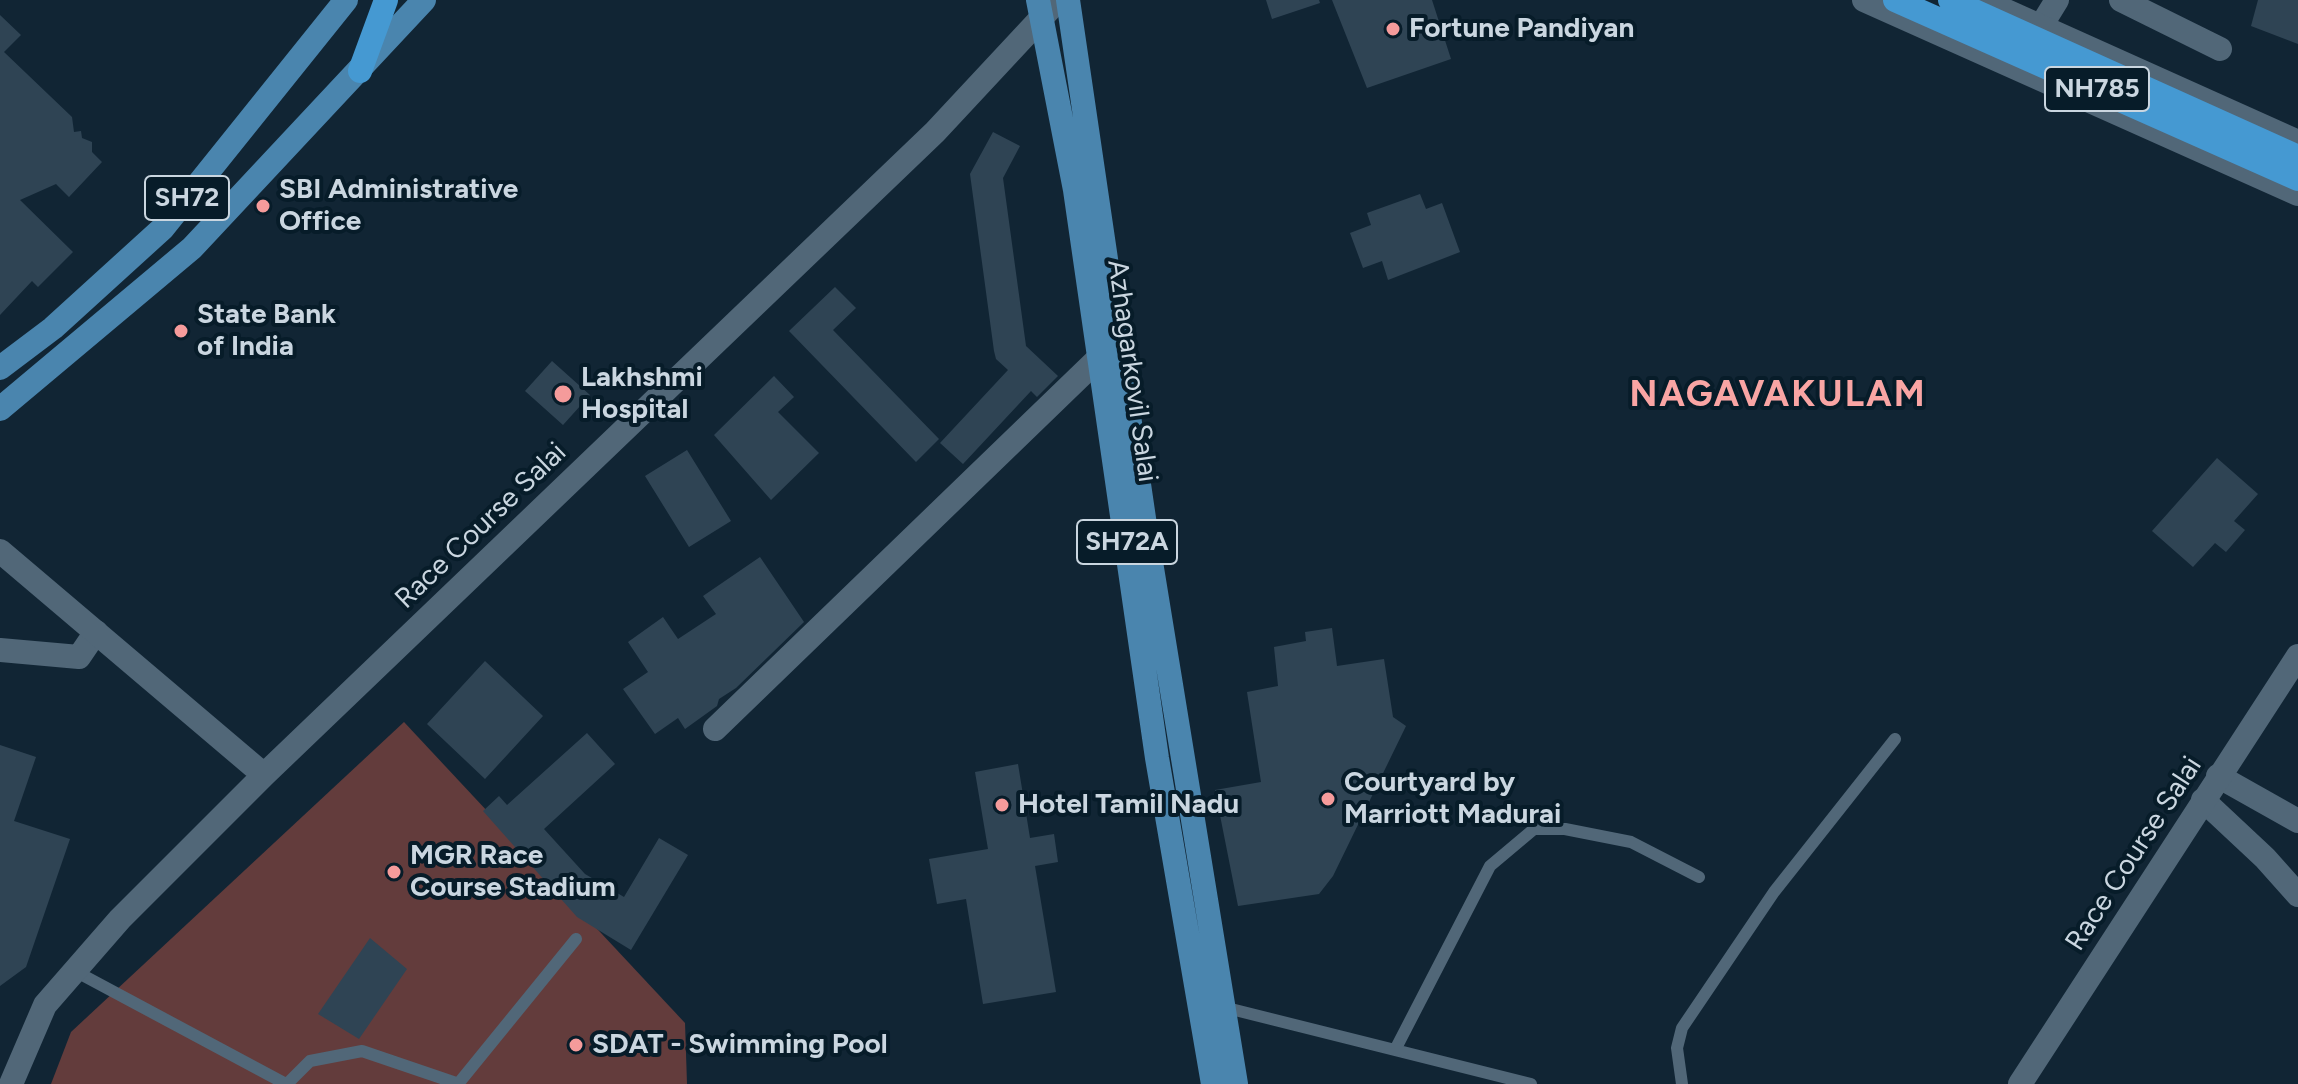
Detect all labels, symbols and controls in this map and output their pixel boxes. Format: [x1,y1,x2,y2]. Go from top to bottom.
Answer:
place label: Fortune Pandiyan [1409,12,1634,46]
marker: Fortune Pandiyan [1384,20,1402,38]
road number: NH785 [2045,67,2149,111]
place label: SBI Administrative Office [279,173,518,239]
road number: SH72 [145,176,229,220]
marker: SBI Administrative Office [254,197,272,215]
street label: Azhagarkovil Salai [1100,258,1164,484]
place label: State Bank of India [197,298,336,364]
marker: State Bank of India [172,322,190,340]
place label: Lakhshmi Hospital [581,361,703,427]
district label: NAGAVAKULAM [1629,373,1927,417]
marker: Lakhshmi Hospital [552,383,574,405]
street label: Race Course Salai [389,436,573,616]
road number: SH72A [1077,520,1177,564]
street label: Race Course Salai [2059,751,2209,957]
place label: Courtyard by Marriott Madurai [1344,766,1561,832]
place label: Hotel Tamil Nadu [1018,788,1239,822]
marker: Courtyard by Marriott Madurai [1319,790,1337,808]
marker: Hotel Tamil Nadu [993,796,1011,814]
place label: MGR Race Course Stadium [410,839,616,905]
marker: MGR Race Course Stadium [385,863,403,881]
place label: SDAT - Swimming Pool [592,1028,888,1062]
marker: SDAT - Swimming Pool [567,1036,585,1054]

